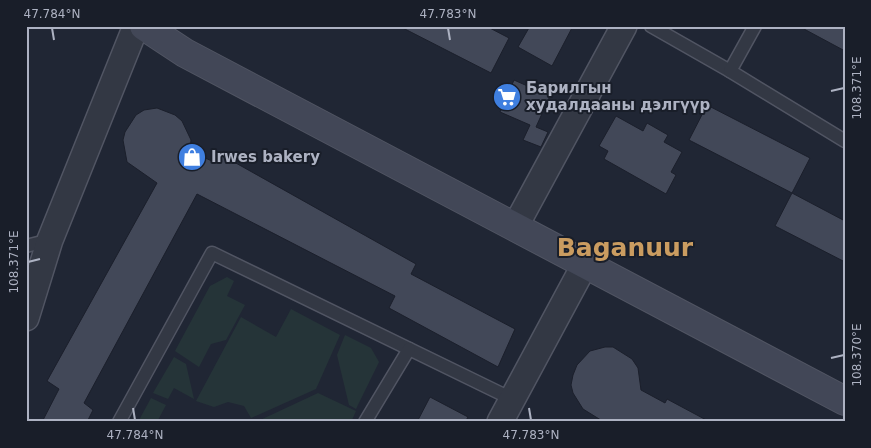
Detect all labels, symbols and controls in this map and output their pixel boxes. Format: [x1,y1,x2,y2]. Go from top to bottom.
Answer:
text: 47.784°N [24,7,80,21]
text: 47.783°N [420,7,476,21]
text: 108.371°E [850,56,864,120]
place label: Барилгын худалдааны дэлгүүр [526,79,711,114]
supermarket icon: Барилгын худалдааны дэлгүүр [492,82,522,112]
shop icon: Irwes bakery [177,142,207,172]
place label: Irwes bakery [211,148,320,166]
text: 108.371°E [7,230,21,294]
district label: Baganuur [557,233,694,262]
text: 108.370°E [850,323,864,387]
text: 47.784°N [107,428,163,442]
text: 47.783°N [503,428,559,442]

